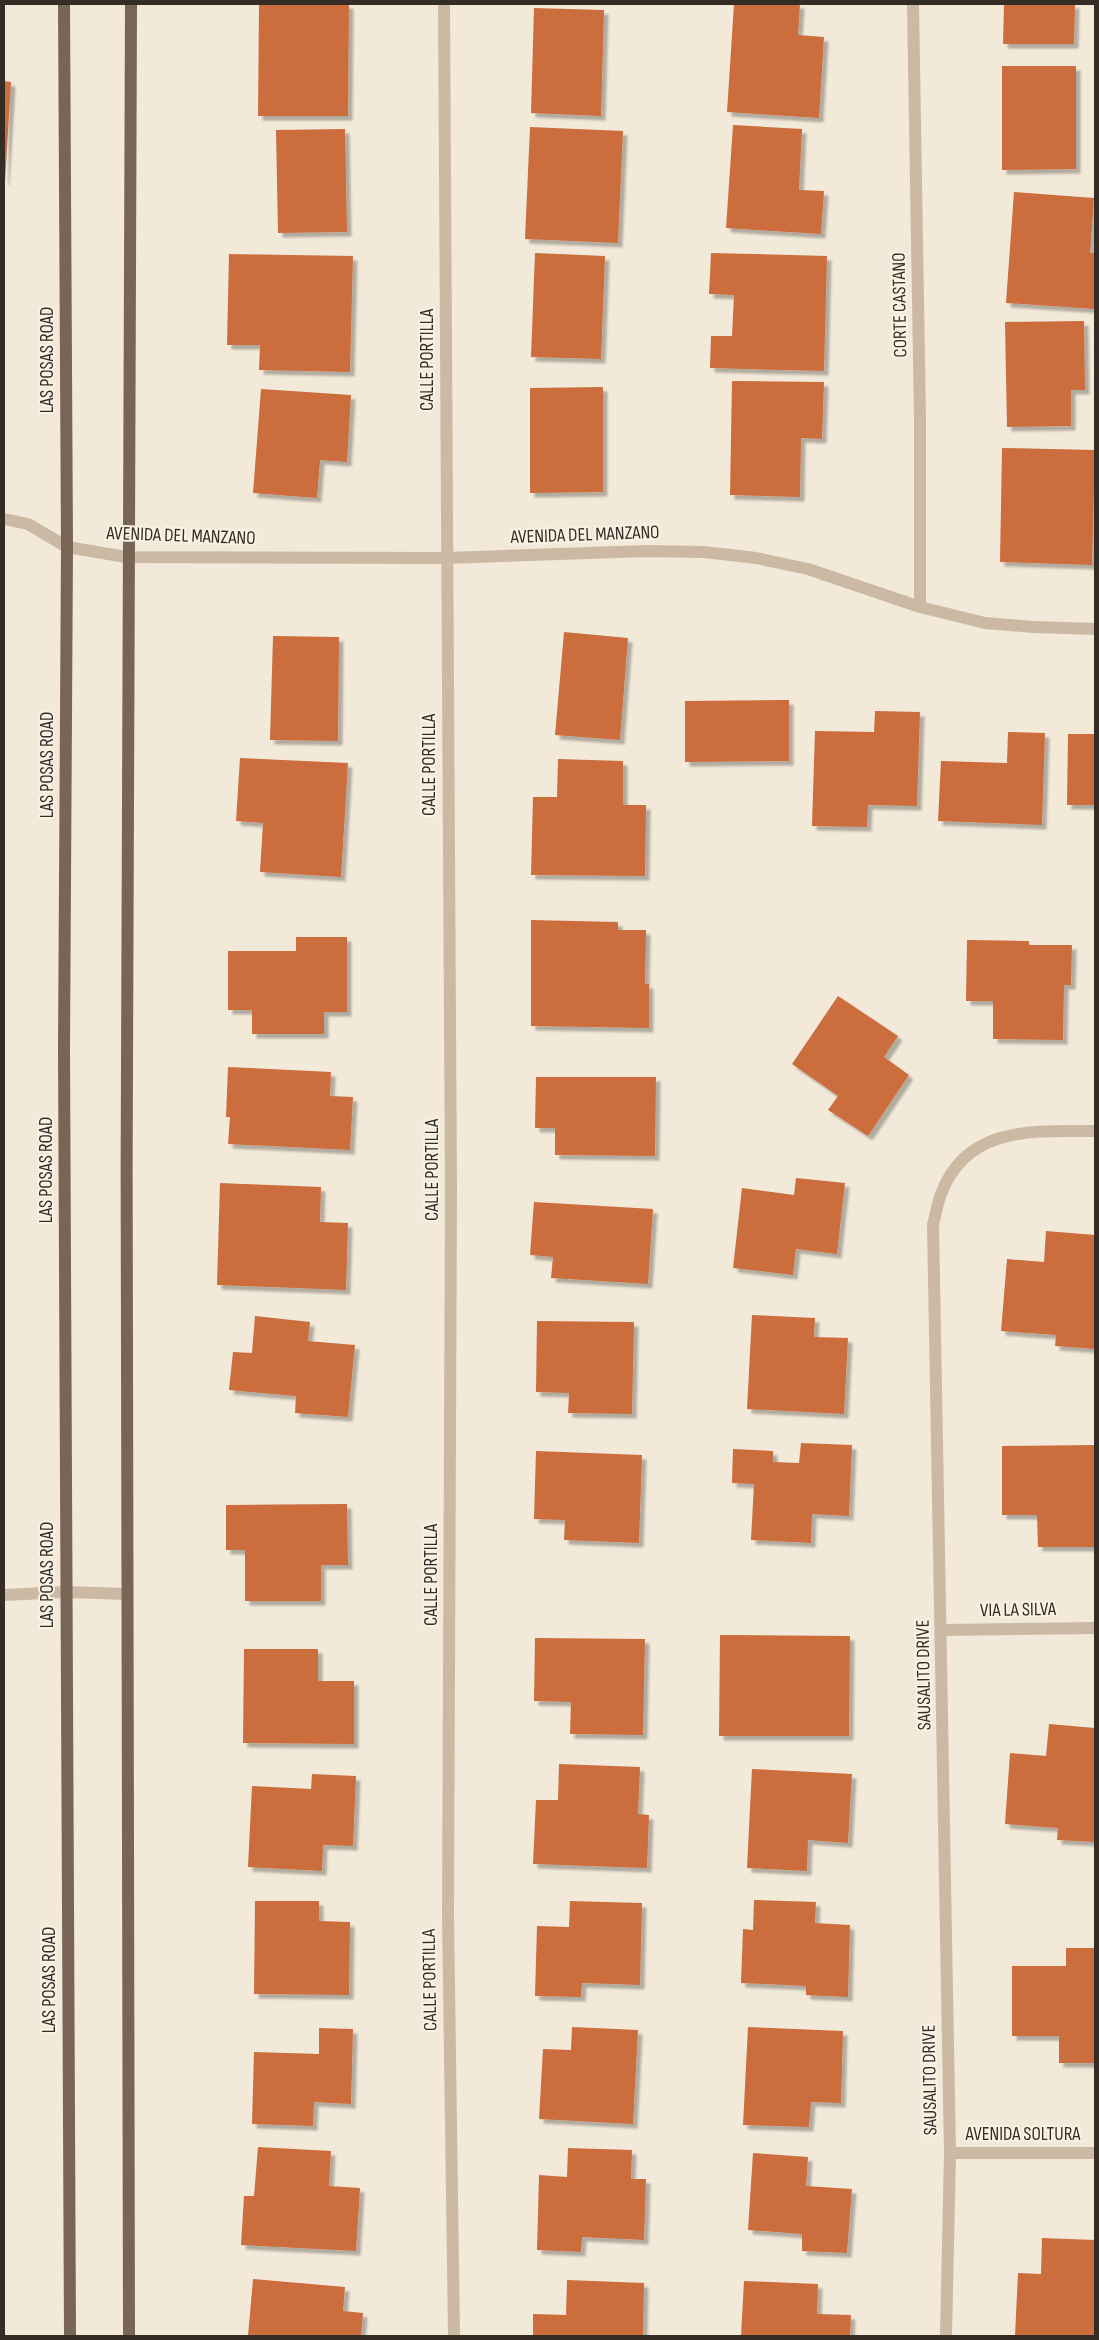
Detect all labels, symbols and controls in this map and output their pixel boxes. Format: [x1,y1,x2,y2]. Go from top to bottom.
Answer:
street label: CORTE CASTANO [888,252,912,358]
street label: LAS POSAS ROAD [36,307,59,413]
street label: CALLE PORTILLA [416,308,439,411]
street label: AVENIDA DEL MANZANO [509,521,660,549]
street label: AVENIDA DEL MANZANO [105,522,256,550]
street label: LAS POSAS ROAD [36,712,59,818]
street label: CALLE PORTILLA [418,713,441,816]
street label: LAS POSAS ROAD [35,1117,58,1223]
street label: CALLE PORTILLA [421,1118,444,1221]
street label: LAS POSAS ROAD [36,1522,59,1628]
street label: CALLE PORTILLA [420,1523,443,1626]
street label: VIA LA SILVA [980,1598,1057,1622]
street label: SAUSALITO DRIVE [912,1619,936,1731]
street label: LAS POSAS ROAD [38,1927,61,2033]
street label: CALLE PORTILLA [418,1928,442,2031]
street label: SAUSALITO DRIVE [918,2024,942,2136]
street label: AVENIDA SOLTURA [965,2123,1081,2146]

